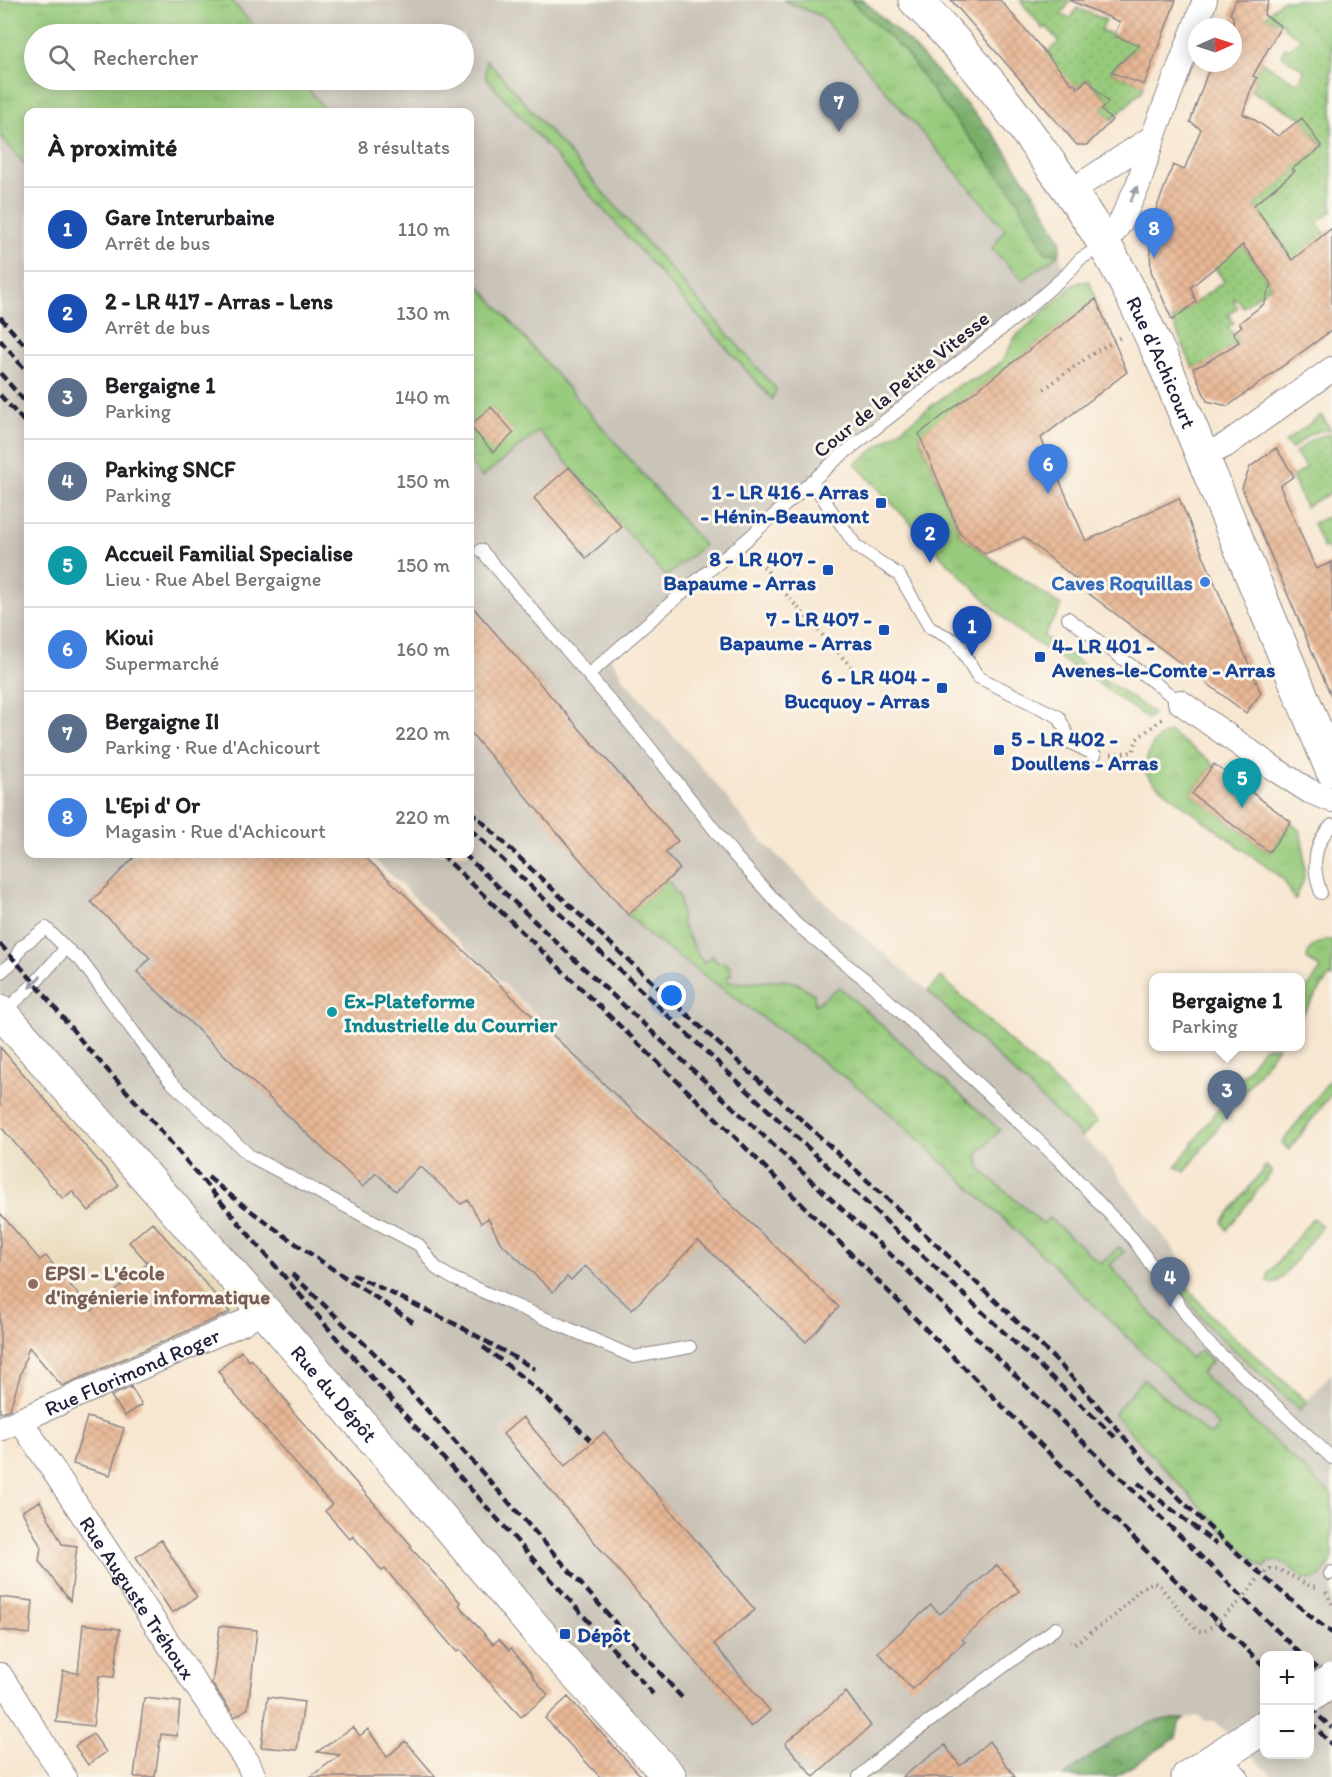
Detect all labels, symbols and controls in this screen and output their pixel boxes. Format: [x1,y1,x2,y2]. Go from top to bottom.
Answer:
north arrow [1188,18,1242,72]
search box [24,24,474,90]
icon: search [45,41,78,74]
text: Rechercher [93,44,198,71]
pin: 7 [820,82,858,132]
text: À proximité [48,131,177,163]
text: 8 résultats [358,135,450,159]
one-way arrow [1130,185,1139,203]
text: Gare Interurbaine [105,204,275,231]
pin: 8 [1134,208,1174,258]
text: 1 [63,217,72,241]
text: 110 m [398,217,450,241]
text: Arrêt de bus [105,231,210,255]
text: 2 - LR 417 - Arras - Lens [105,288,333,315]
street label: Rue d'Achicourt [1122,292,1202,432]
text: 2 [62,301,73,325]
text: 130 m [396,301,450,325]
street label: Cour de la Petite Vitesse [808,305,994,463]
text: Arrêt de bus [105,315,210,339]
text: Bergaigne 1 [105,372,215,399]
text: 3 [62,385,73,409]
text: 140 m [395,385,450,409]
text: Parking [105,399,171,423]
pin: 6 [1028,444,1068,494]
text: Parking SNCF [105,456,235,483]
text: 4 [61,469,74,493]
text: 150 m [397,469,450,493]
place label: 1 - LR 416 - Arras - Hénin-Beaumont [701,479,869,528]
text: Parking [105,483,171,507]
marker: 1 - LR 416 - Arras - Hénin-Beaumont [874,496,888,510]
pin: 2 [910,514,950,563]
text: Accueil Familial Specialise [105,540,353,567]
place label: 8 - LR 407 - Bapaume - Arras [663,546,817,596]
text: 5 [62,553,73,577]
text: 150 m [397,553,450,577]
marker: 8 - LR 407 - Bapaume - Arras [821,563,835,577]
text: Lieu · Rue Abel Bergaigne [105,567,321,591]
place label: Caves Roquillas [1051,570,1193,596]
marker: Caves Roquillas [1198,575,1212,589]
place label: 7 - LR 407 - Bapaume - Arras [719,606,873,656]
pin: 1 [952,606,992,656]
marker: 7 - LR 407 - Bapaume - Arras [877,623,891,637]
text: Kioui [105,624,154,651]
place label: 4- LR 401 - Avenes-le-Comte - Arras [1051,633,1275,682]
text: 6 [62,637,73,661]
text: 160 m [397,637,450,661]
marker: 4- LR 401 - Avenes-le-Comte - Arras [1033,650,1047,664]
text: Supermarché [105,651,219,675]
place label: 6 - LR 404 - Bucquoy - Arras [784,664,931,714]
marker: 6 - LR 404 - Bucquoy - Arras [935,681,949,695]
text: Bergaigne II [105,708,219,735]
text: 7 [63,721,72,745]
text: 220 m [395,721,450,745]
place label: 5 - LR 402 - Doullens - Arras [1011,726,1158,775]
text: Parking · Rue d'Achicourt [105,735,320,759]
marker: 5 - LR 402 - Doullens - Arras [992,743,1006,757]
pin: 5 [1222,758,1262,808]
text: L'Epi d' Or [105,792,200,819]
text: 8 [62,805,73,829]
text: 220 m [395,805,450,829]
text: Magasin · Rue d'Achicourt [105,819,326,843]
popup [1149,973,1305,1051]
one-way arrow [28,975,42,990]
your location [657,981,686,1010]
text: Bergaigne 1 [1172,987,1282,1014]
place label: Ex-Plateforme Industrielle du Courrier [344,988,558,1037]
marker: Ex-Plateforme Industrielle du Courrier [325,1005,339,1019]
text: Parking [1172,1014,1238,1038]
pin: 3 [1208,1070,1246,1120]
pin: 4 [1150,1258,1190,1307]
place label: EPSI - L'école d'ingénierie informatique [45,1260,270,1310]
marker: EPSI - L'école d'ingénierie informatique [26,1277,40,1291]
street label: Rue Florimond Roger [41,1322,224,1421]
street label: Rue du Dépôt [286,1339,383,1447]
street label: Rue Auguste Tréhoux [75,1511,201,1684]
place label: Dépôt [577,1622,631,1648]
marker: Dépôt [558,1627,572,1641]
map controls [1260,1651,1314,1759]
button: + [1260,1651,1314,1705]
button: − [1260,1705,1314,1759]

